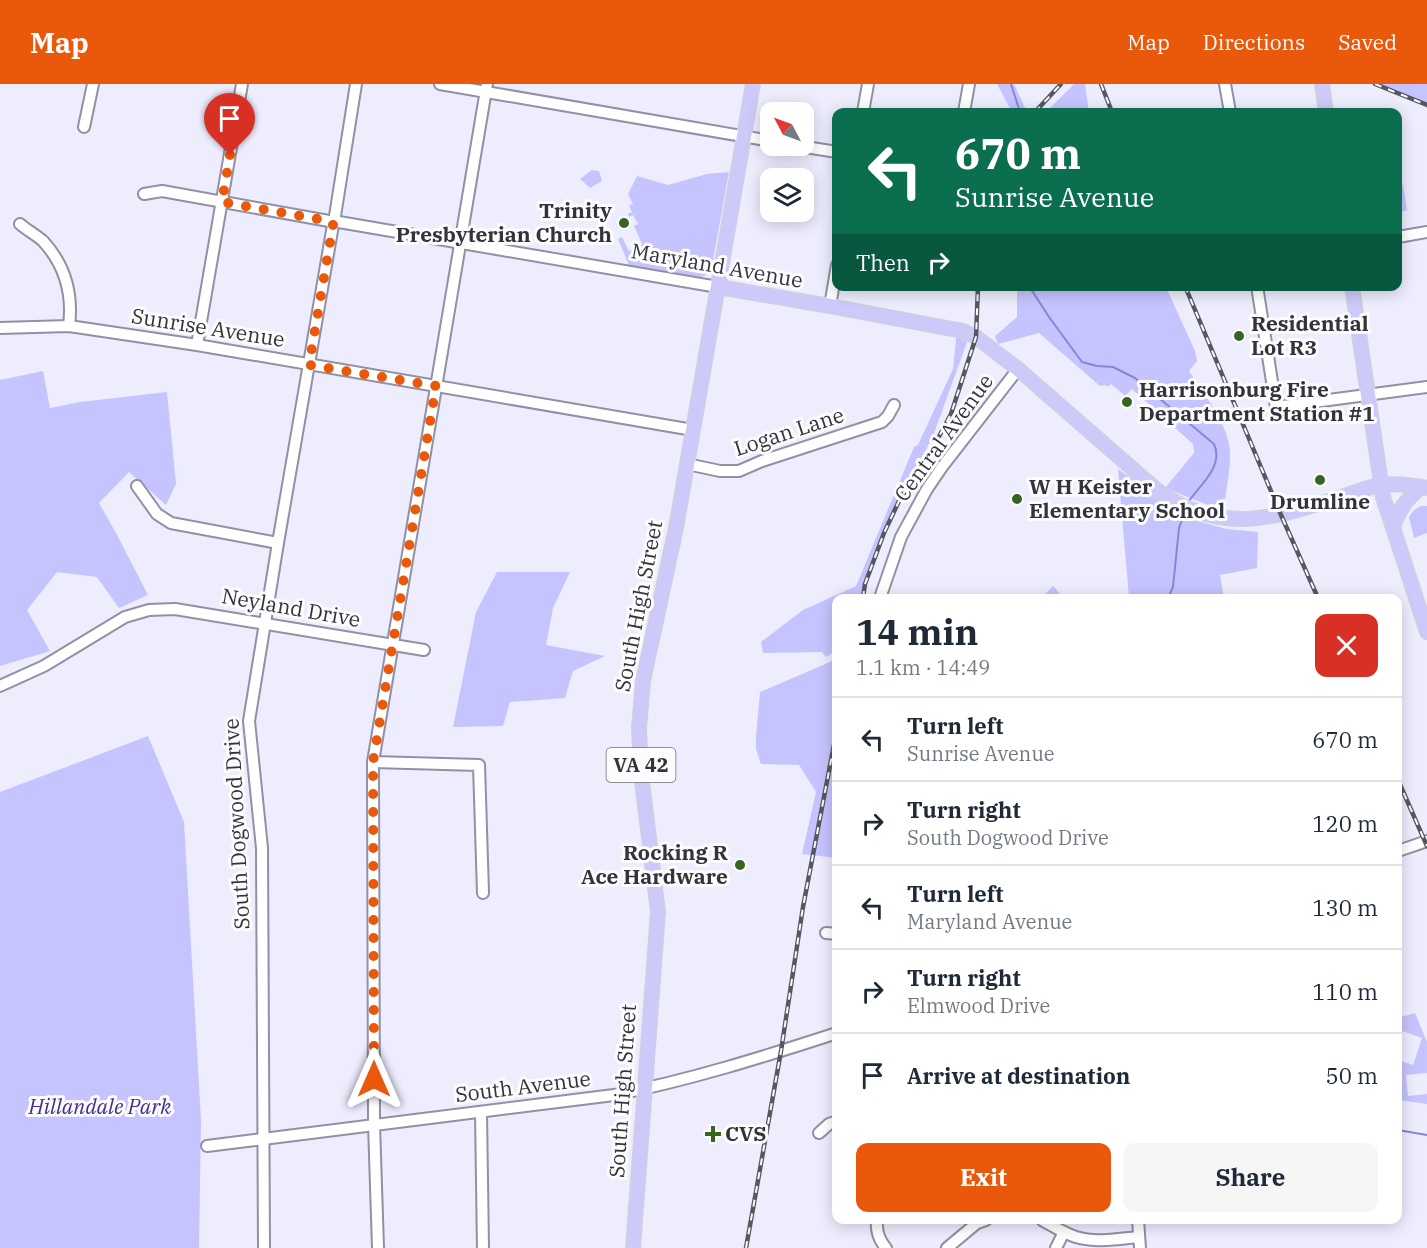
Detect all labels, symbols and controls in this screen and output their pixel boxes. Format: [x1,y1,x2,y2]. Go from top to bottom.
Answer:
text: Map [30,24,89,61]
text: Map [1127,28,1170,56]
text: Directions [1203,28,1305,56]
text: Saved [1338,28,1397,56]
pin [204,93,255,155]
icon: arrive [213,102,246,135]
north arrow [760,102,814,156]
map controls [760,102,814,222]
text: 670 m [955,126,1081,181]
icon: left [856,132,934,210]
button: layers [760,168,814,222]
text: Sunrise Avenue [955,179,1154,214]
place label: Trinity Presbyterian Church [396,196,612,248]
marker: Trinity Presbyterian Church [617,216,631,230]
street label: Maryland Avenue [629,236,805,294]
icon: right [922,246,955,279]
text: Then [856,248,910,277]
street label: Sunrise Avenue [129,301,287,353]
place label: Residential Lot R3 [1251,309,1369,361]
marker: Residential Lot R3 [1232,329,1246,343]
street label: Central Avenue [887,368,999,507]
place label: Harrisonburg Fire Department Station #1 [1139,375,1375,427]
marker: Harrisonburg Fire Department Station #1 [1120,395,1134,409]
street label: Logan Lane [730,400,847,462]
place label: W H Keister Elementary School [1029,472,1225,524]
marker: Drumline [1313,473,1327,487]
place label: Drumline [1270,487,1370,515]
marker: W H Keister Elementary School [1010,492,1024,506]
street label: South High Street [608,518,668,694]
street label: Neyland Drive [220,581,363,633]
text: 14 min [856,608,978,655]
button: close [1315,614,1378,677]
text: 1.1 km · 14:49 [856,654,990,681]
text: Turn left [907,711,1003,740]
street label: South Dogwood Drive [216,718,256,930]
icon: left [856,723,889,756]
text: 670 m [1312,725,1378,754]
text: Sunrise Avenue [907,740,1055,767]
road number: VA 42 [606,748,676,782]
text: Turn right [907,795,1021,824]
icon: right [856,807,889,840]
text: 120 m [1312,809,1378,838]
text: South Dogwood Drive [907,824,1109,851]
place label: Rocking R Ace Hardware [581,838,729,890]
marker: Rocking R Ace Hardware [733,858,747,872]
text: Turn left [907,879,1003,908]
icon: left [856,891,889,924]
text: 130 m [1312,893,1378,922]
text: Maryland Avenue [907,908,1072,935]
text: Turn right [907,963,1021,992]
icon: right [856,975,889,1008]
text: 110 m [1312,977,1378,1006]
text: Elmwood Drive [907,992,1050,1019]
street label: South High Street [602,1003,642,1179]
position arrow [342,1047,406,1111]
icon: arrive [856,1059,889,1092]
text: Arrive at destination [907,1061,1130,1090]
text: 50 m [1326,1061,1378,1090]
street label: South Avenue [453,1064,592,1108]
park label: Hillandale Park [28,1092,172,1120]
place label: CVS [725,1119,767,1147]
marker: CVS [706,1127,720,1141]
button: Exit [856,1143,1111,1212]
button: Share [1123,1143,1378,1212]

